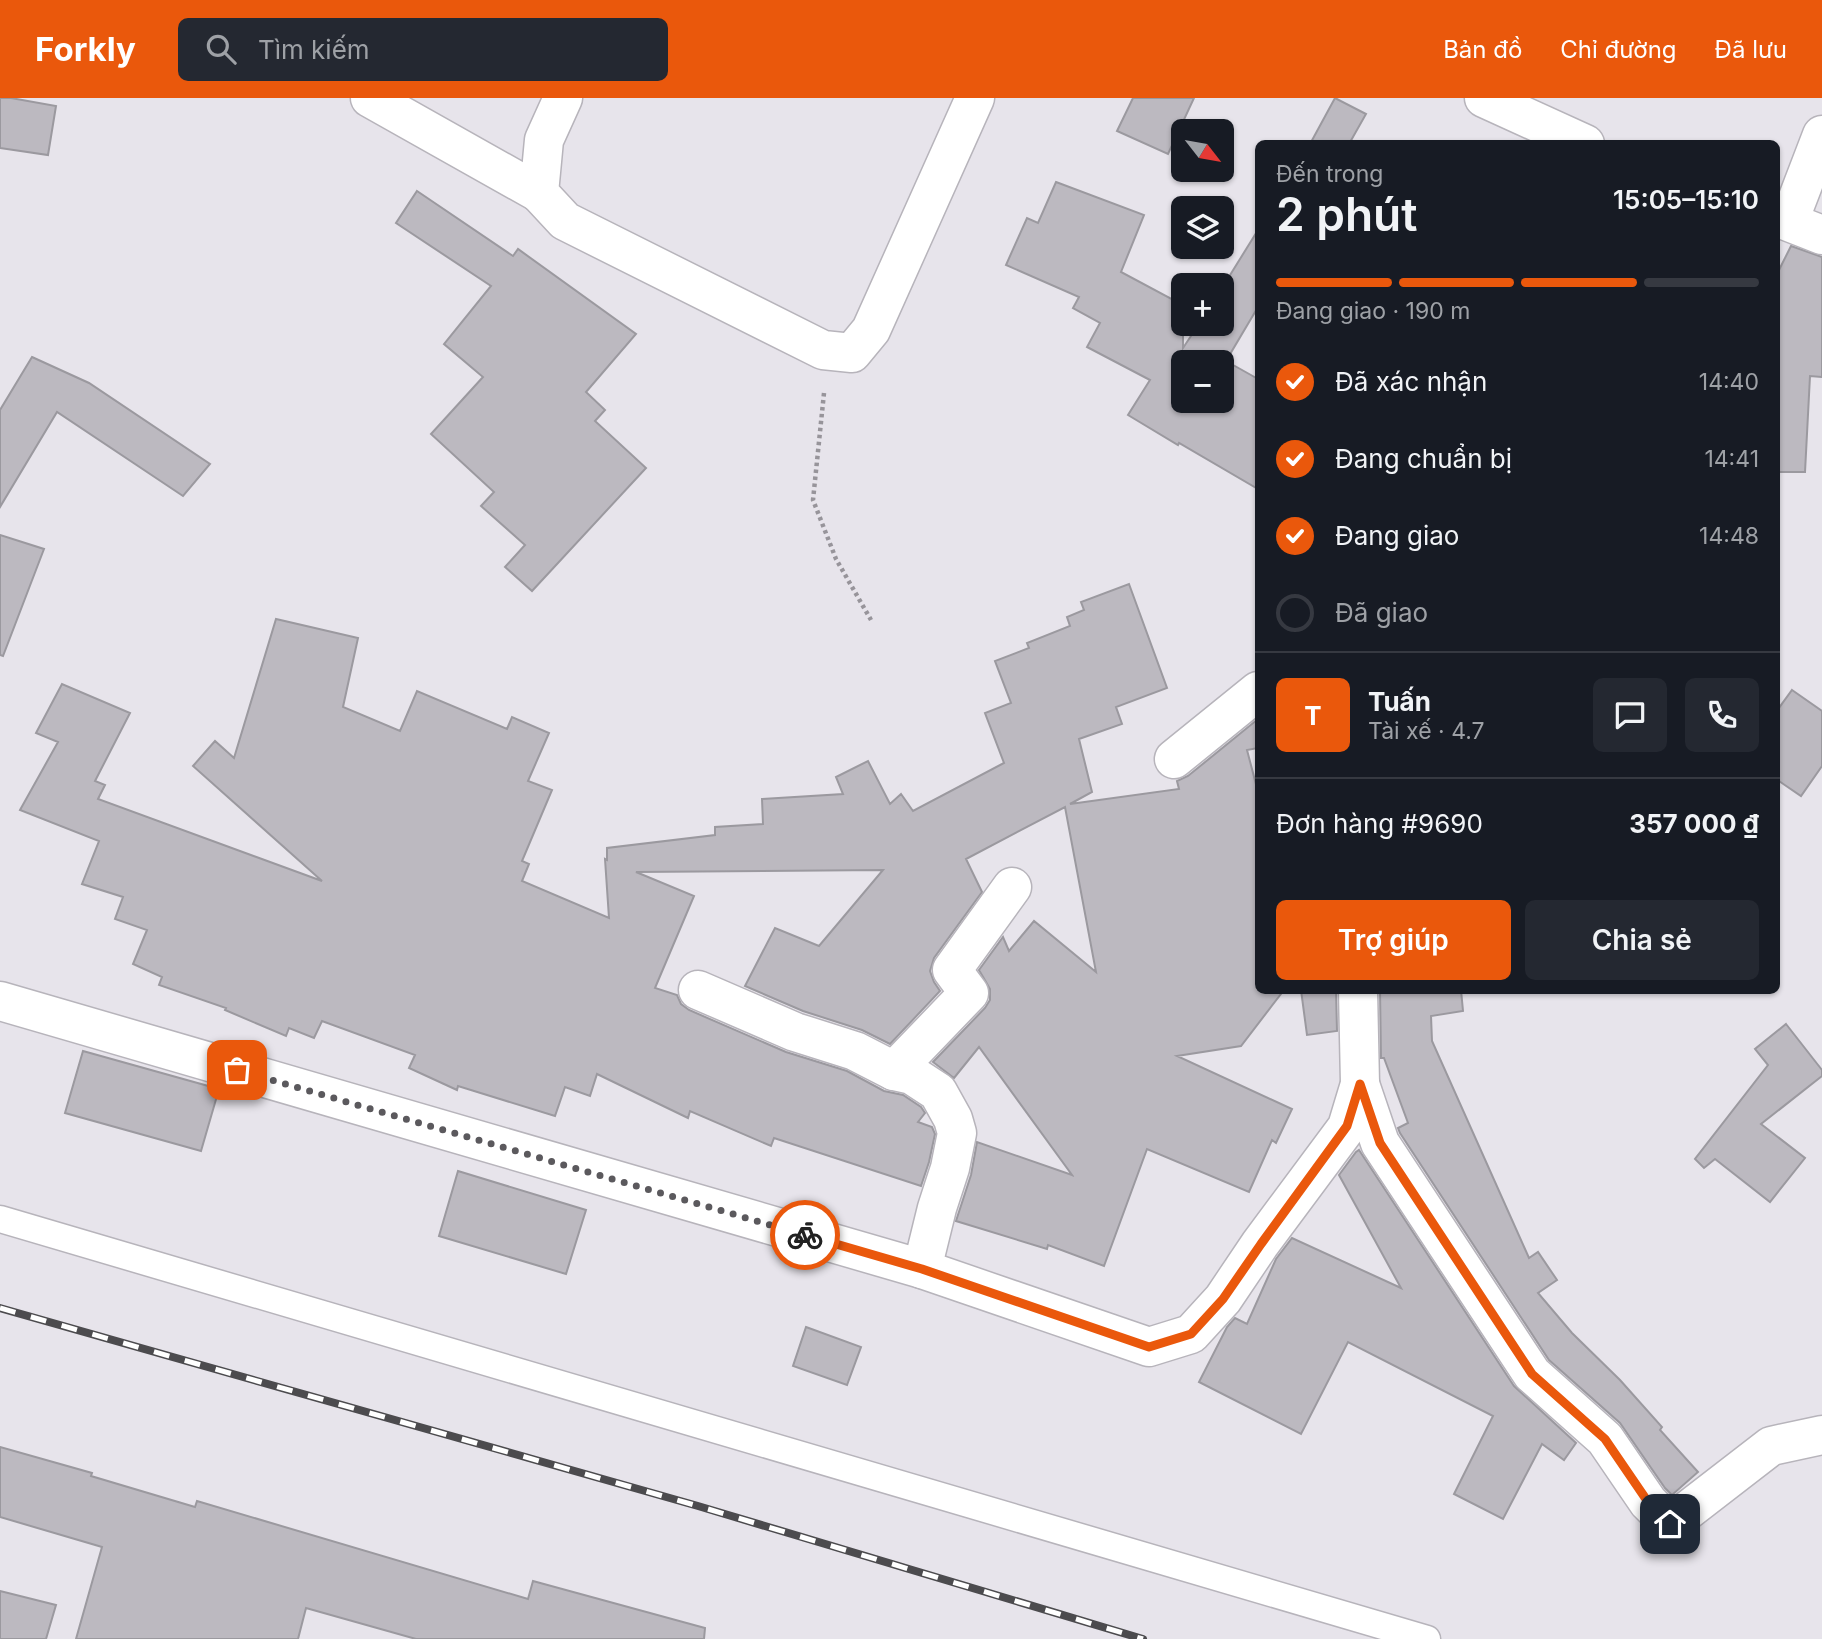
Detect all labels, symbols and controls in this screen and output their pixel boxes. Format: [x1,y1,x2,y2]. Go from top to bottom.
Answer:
search box [178,18,668,81]
text: Forkly [35,29,136,69]
icon: search [202,30,240,68]
text: Tìm kiếm [258,34,370,65]
text: Bản đồ [1443,35,1522,64]
text: Chỉ đường [1560,35,1677,64]
text: Đã lưu [1715,35,1787,64]
north arrow [1171,119,1234,182]
map controls [1171,119,1234,413]
text: Đến trong [1276,160,1383,188]
text: 15:05–15:10 [1613,184,1759,215]
text: 2 phút [1276,186,1418,242]
button: layers [1171,196,1234,259]
button: + [1171,273,1234,336]
text: Đang giao · 190 m [1276,297,1470,325]
button: − [1171,350,1234,413]
icon: check [1276,363,1314,401]
text: Đã xác nhận [1335,366,1487,397]
text: 14:40 [1699,368,1759,396]
icon: check [1276,440,1314,478]
text: Đang chuẩn bị [1335,443,1512,474]
text: 14:41 [1704,445,1759,473]
icon: check [1276,517,1314,555]
text: Đang giao [1335,520,1459,551]
text: 14:48 [1699,522,1759,550]
text: Đã giao [1335,597,1428,628]
button: chat [1593,678,1667,752]
button: phone [1685,678,1759,752]
text: Tuấn [1368,686,1431,717]
text: T [1304,700,1322,731]
text: Tài xế · 4.7 [1368,717,1485,745]
text: Đơn hàng #9690 [1276,808,1483,839]
text: 357 000 ₫ [1629,808,1759,839]
button: Trợ giúp [1276,900,1511,980]
button: Chia sẻ [1525,900,1759,980]
pin [207,1040,267,1100]
icon: bag [218,1051,256,1089]
courier [770,1200,840,1270]
icon: bike [786,1216,824,1254]
pin [1640,1494,1700,1554]
icon: home [1651,1505,1689,1543]

